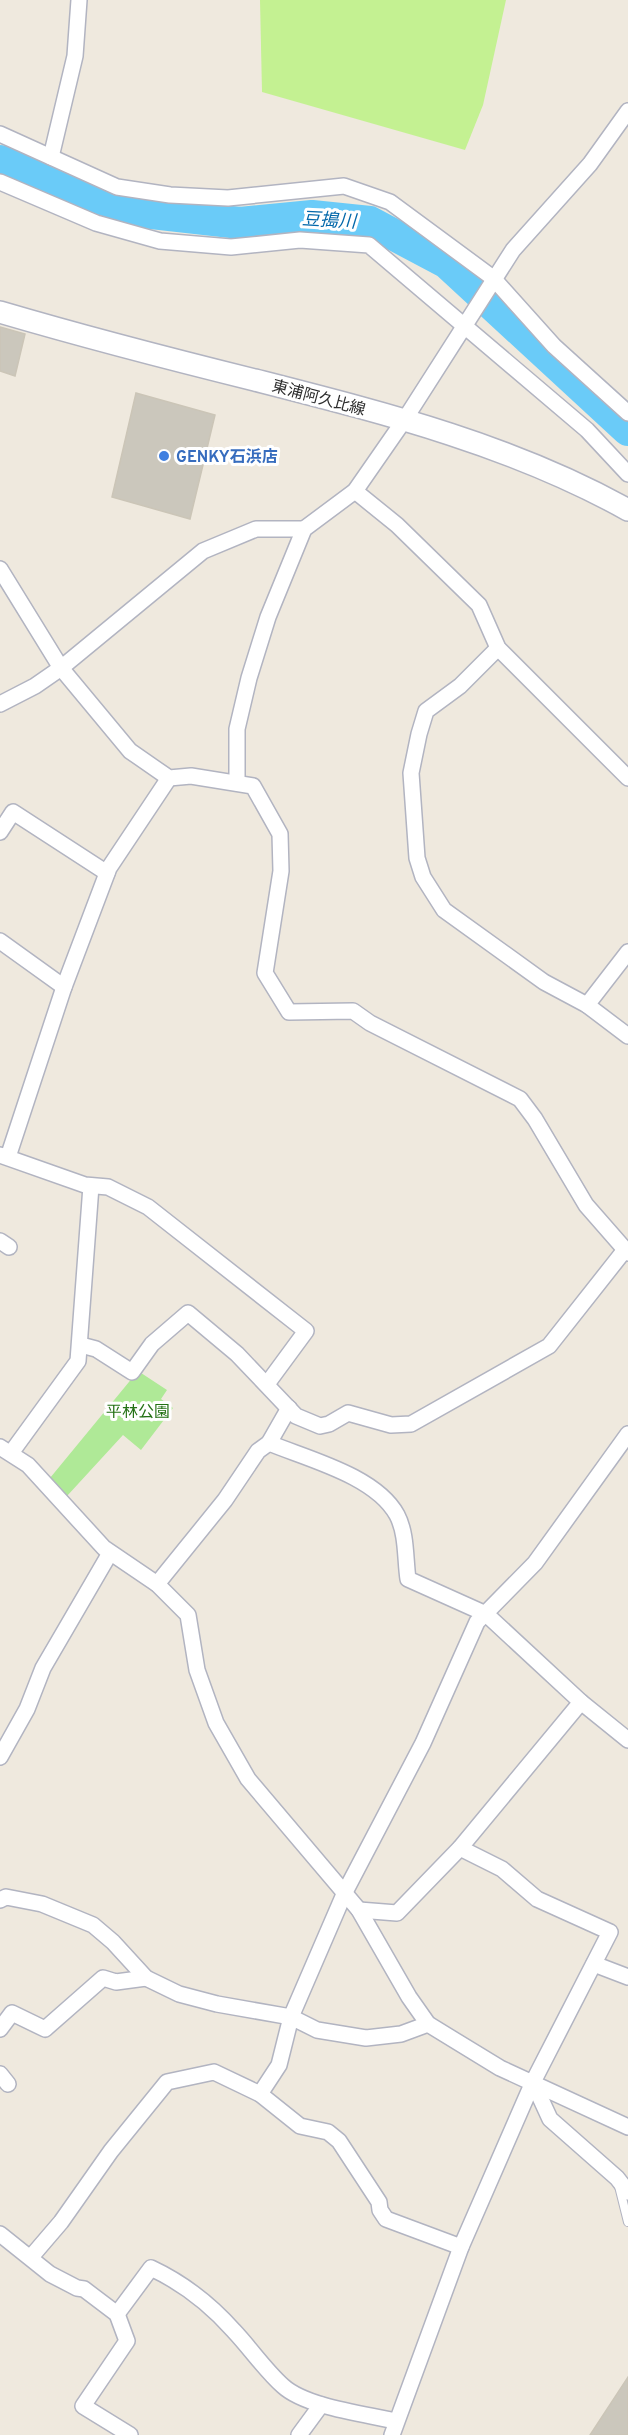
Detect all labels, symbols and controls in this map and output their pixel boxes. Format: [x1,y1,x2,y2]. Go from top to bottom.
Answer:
water label: 豆搗川 [301,209,358,234]
street label: 東浦阿久比線 [270,377,367,421]
place label: GENKY石浜店 [176,448,278,468]
marker: GENKY石浜店 [157,449,171,463]
park label: 平林公園 [106,1403,170,1423]

